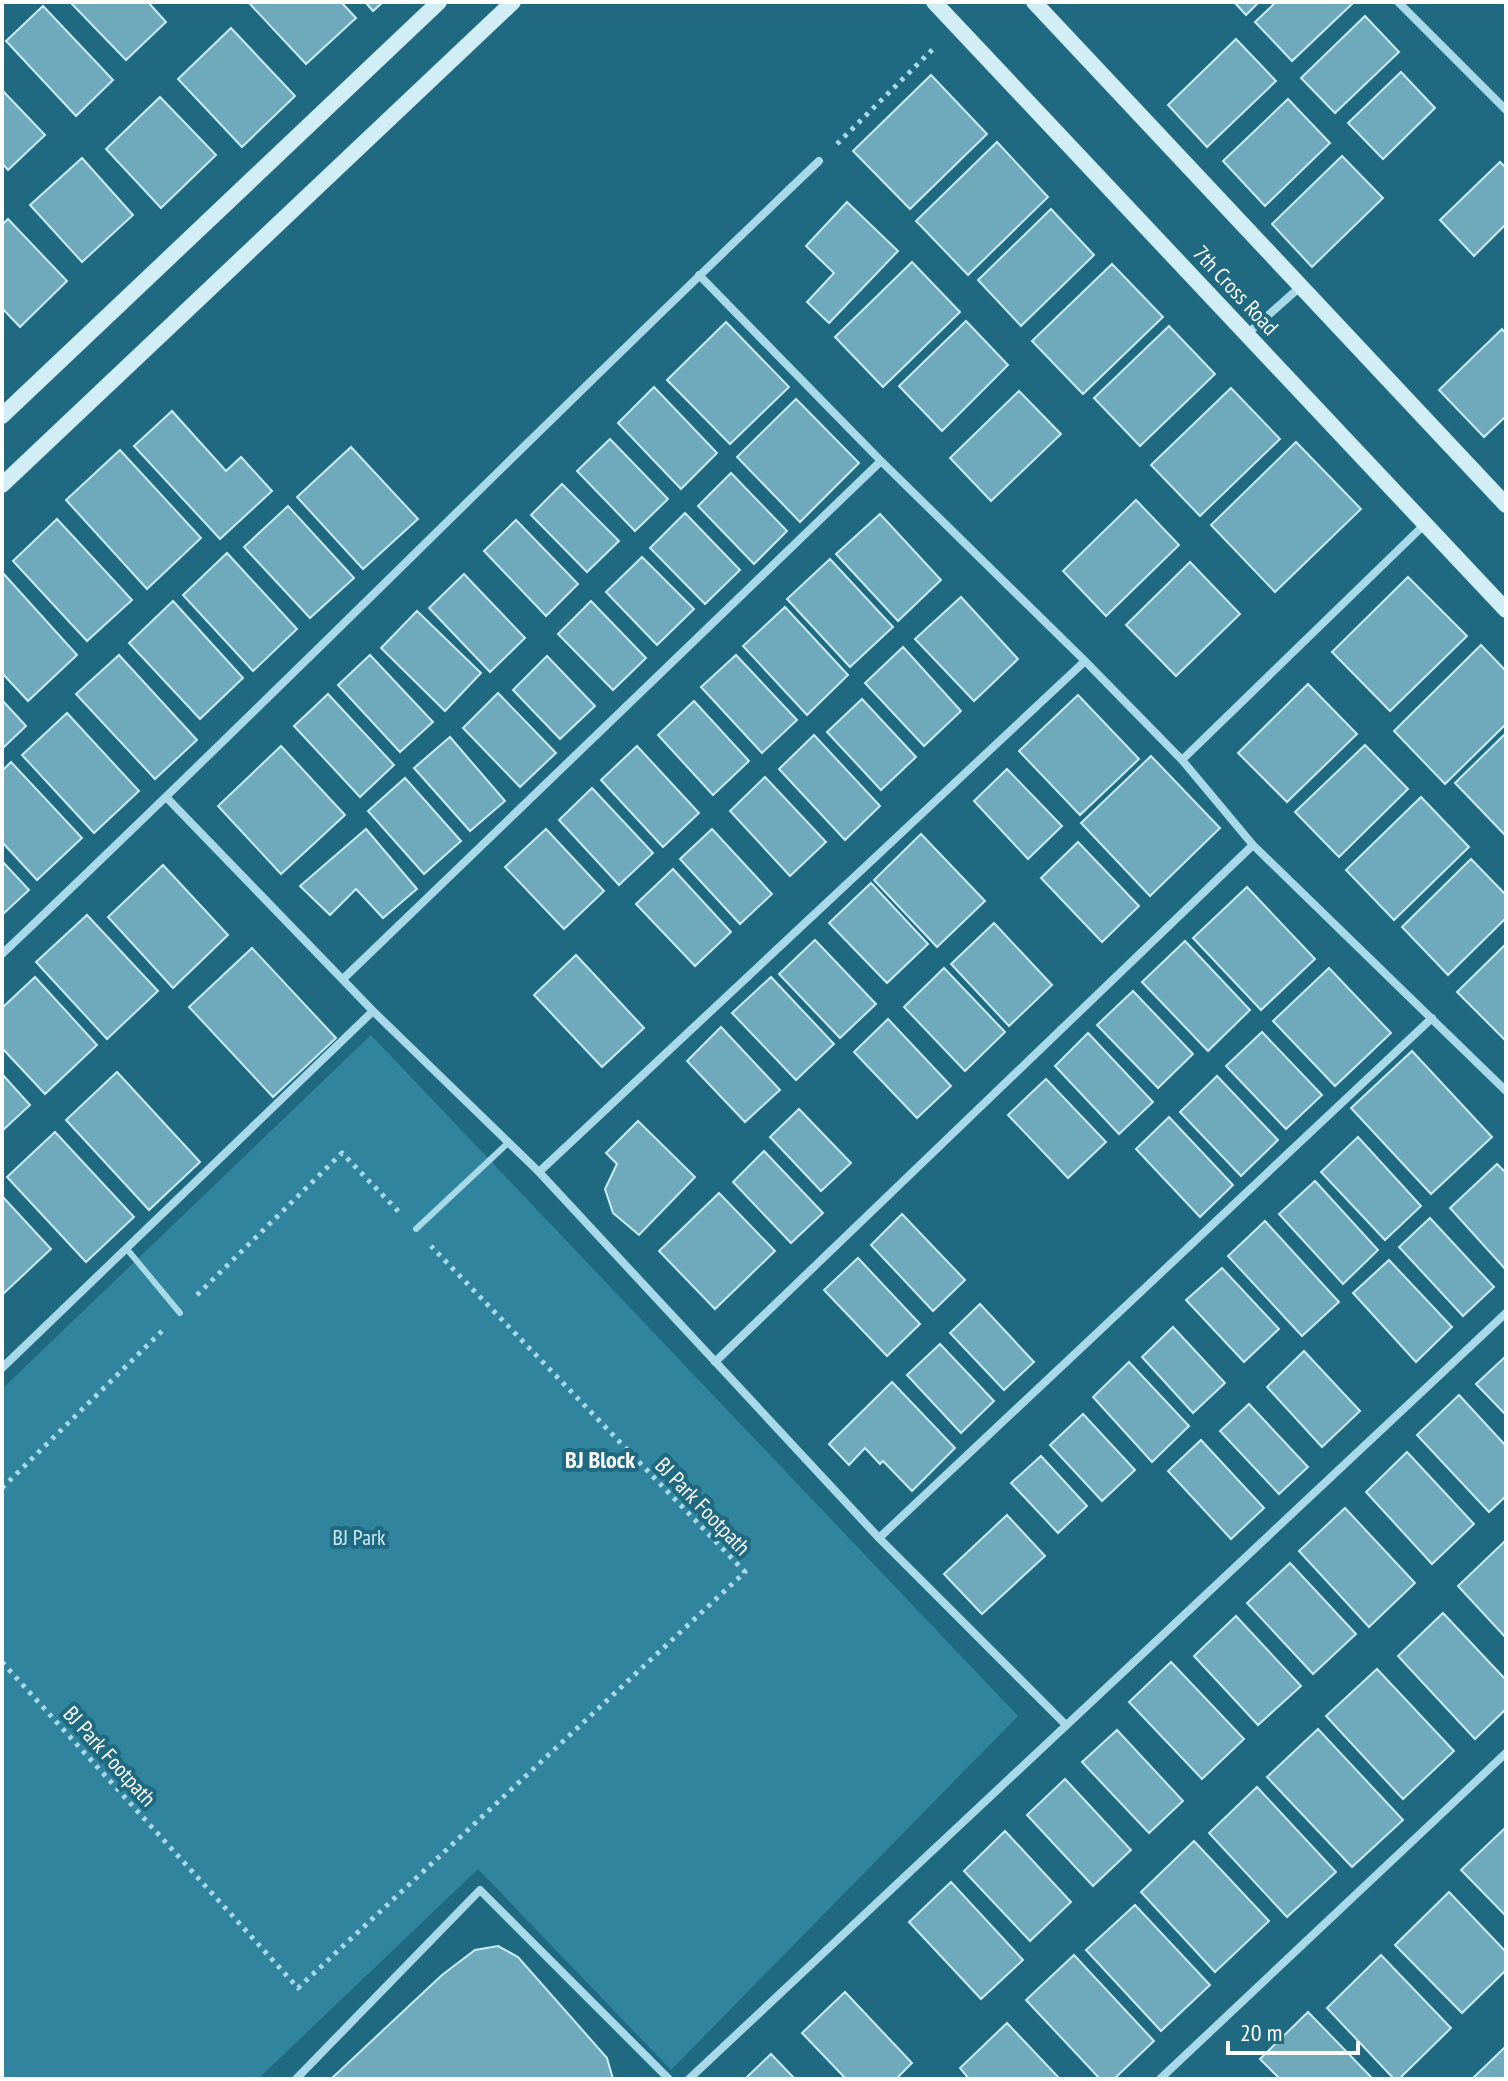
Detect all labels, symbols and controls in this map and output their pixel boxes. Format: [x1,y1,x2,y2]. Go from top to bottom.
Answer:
street label: 7th Cross Road [1187,239,1285,341]
district label: BJ Block [565,1444,635,1475]
street label: BJ Park Footpath [649,1451,757,1561]
park label: BJ Park [332,1523,386,1551]
street label: BJ Park Footpath [58,1700,162,1812]
scale bar [1228,2005,1358,2055]
text: 20 m [1240,2017,1282,2048]

